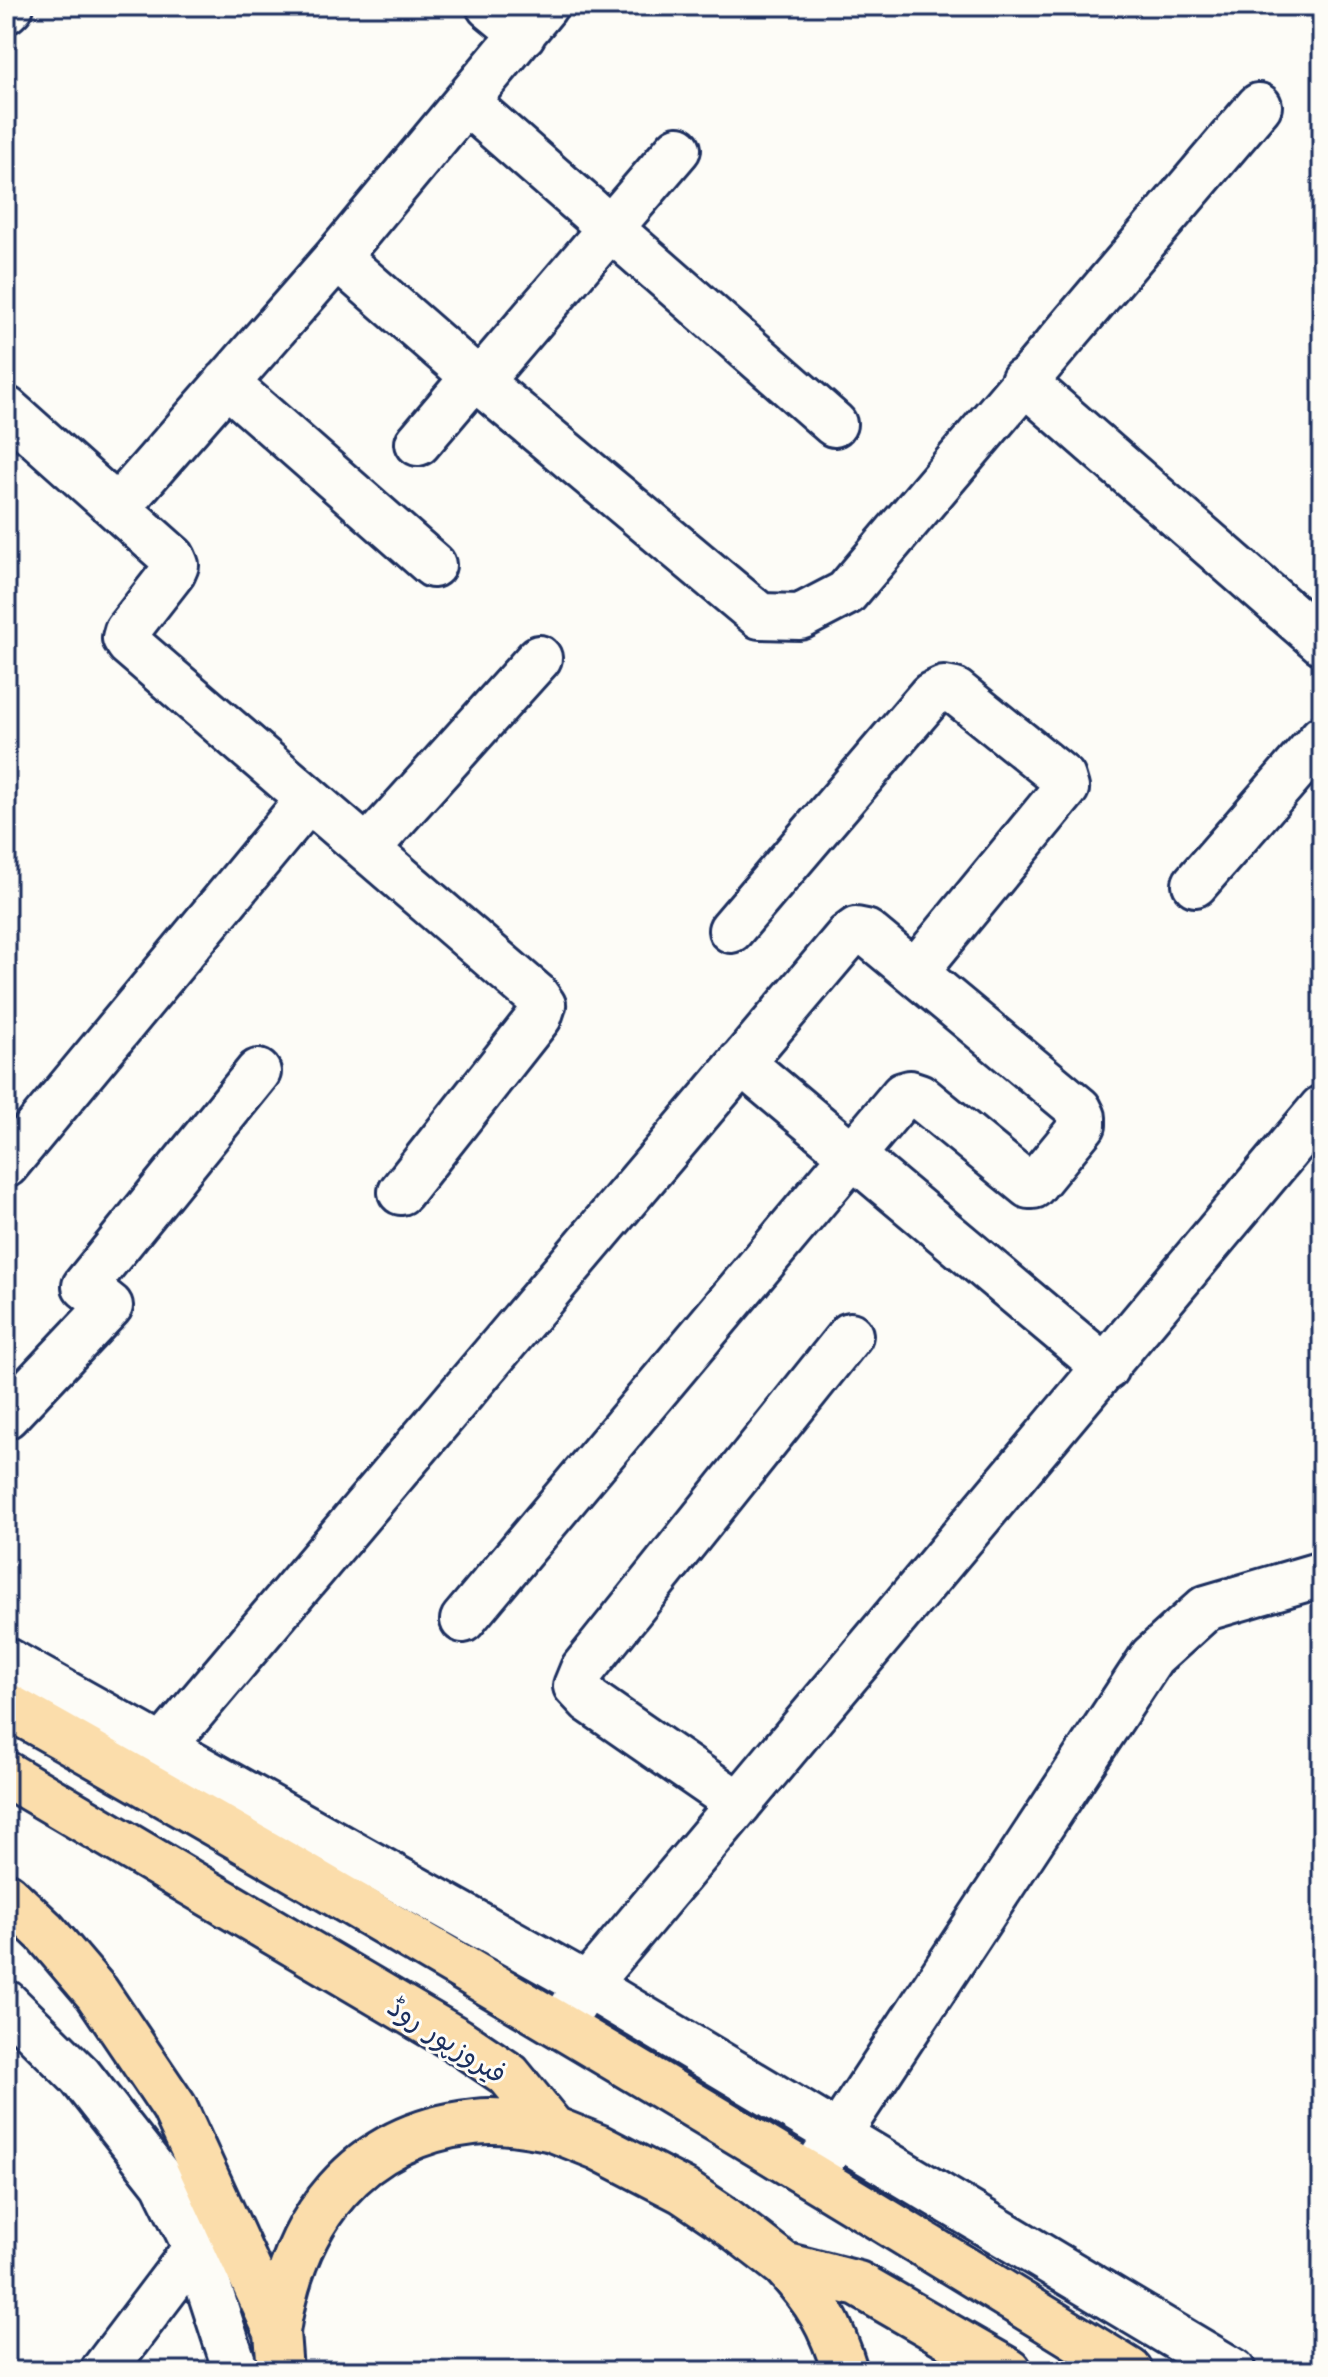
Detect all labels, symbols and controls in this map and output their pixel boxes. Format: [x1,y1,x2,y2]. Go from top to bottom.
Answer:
street label: فیروزپور روڈ [381,1987,514,2092]

